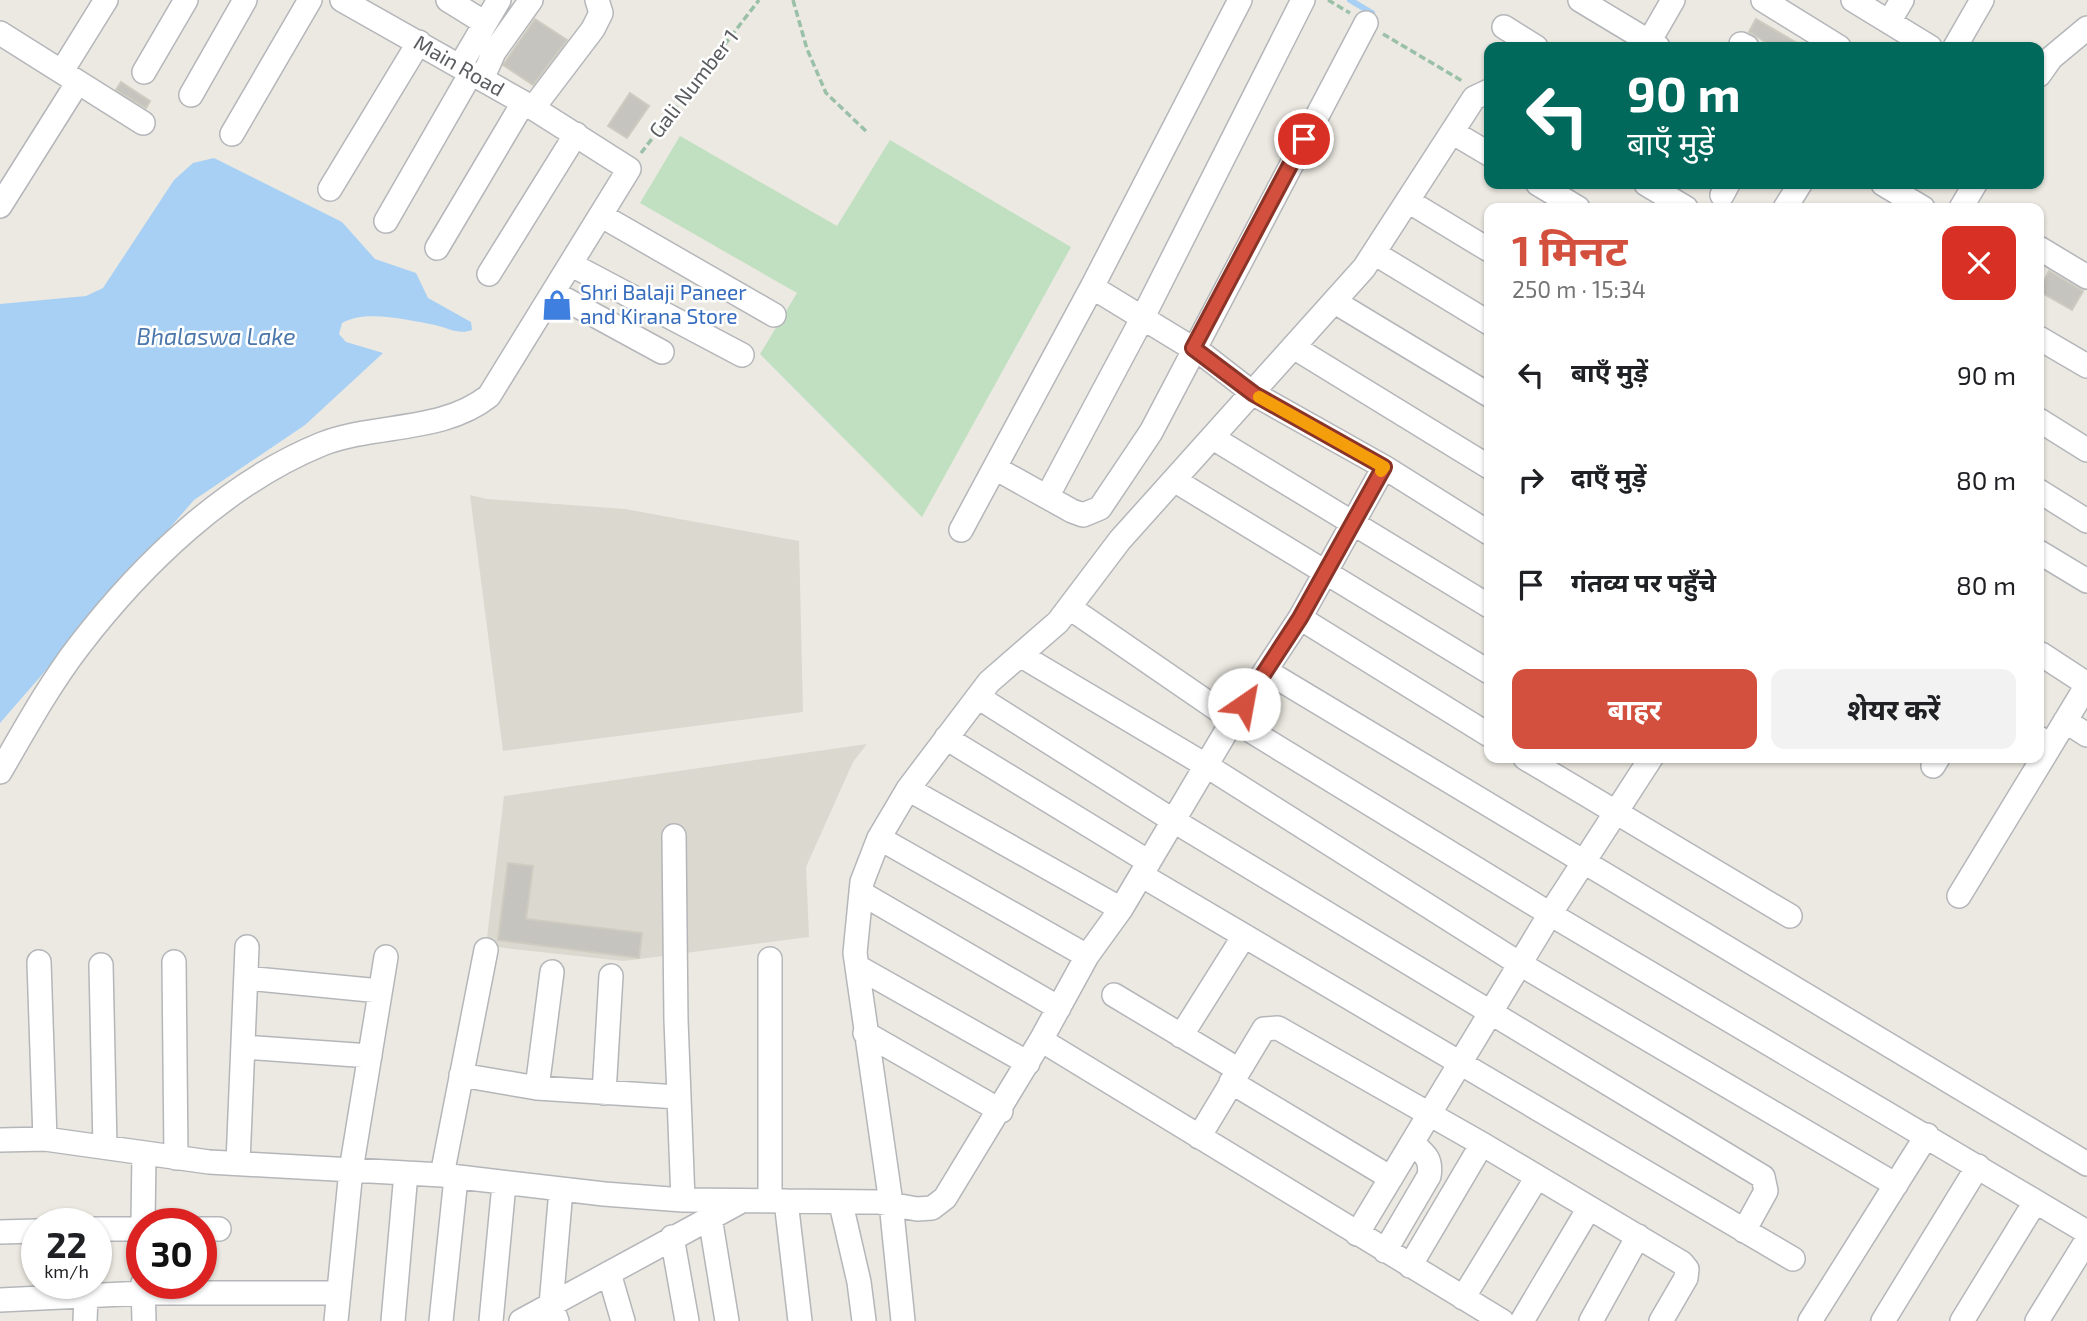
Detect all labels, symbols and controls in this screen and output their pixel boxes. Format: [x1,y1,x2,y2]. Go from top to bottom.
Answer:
street label: Gali Number 1 [643,24,743,142]
street label: Main Road [410,29,509,101]
text: 90 m [1627,63,1741,122]
icon: left [1512,70,1603,161]
pin [1274,109,1334,169]
icon: arrive [1285,120,1323,158]
text: बाएँ मुड़ें [1627,123,1715,161]
text: 1 मिनट [1512,224,1627,274]
button: close [1942,226,2016,300]
text: 250 m · 15:34 [1512,275,1646,303]
place label: Shri Balaji Paneer and Kirana Store [580,279,747,328]
shop icon: Shri Balaji Paneer and Kirana Store [540,288,574,322]
water label: Bhalaswa Lake [136,322,296,350]
icon: left [1512,356,1550,394]
text: बाएँ मुड़ें [1571,356,1648,387]
text: 90 m [1957,359,2016,390]
icon: right [1512,461,1550,499]
text: दाएँ मुड़ें [1571,461,1646,492]
text: 80 m [1956,464,2016,495]
icon: arrive [1512,566,1550,604]
text: गंतव्य पर पहुँचे [1571,566,1716,597]
text: 80 m [1956,569,2016,600]
position arrow [1207,667,1281,741]
button: बाहर [1512,669,1757,749]
button: शेयर करें [1771,669,2016,749]
speed limit sign: 30 [126,1208,217,1299]
text: 22 [46,1223,87,1265]
text: km/h [44,1260,89,1282]

